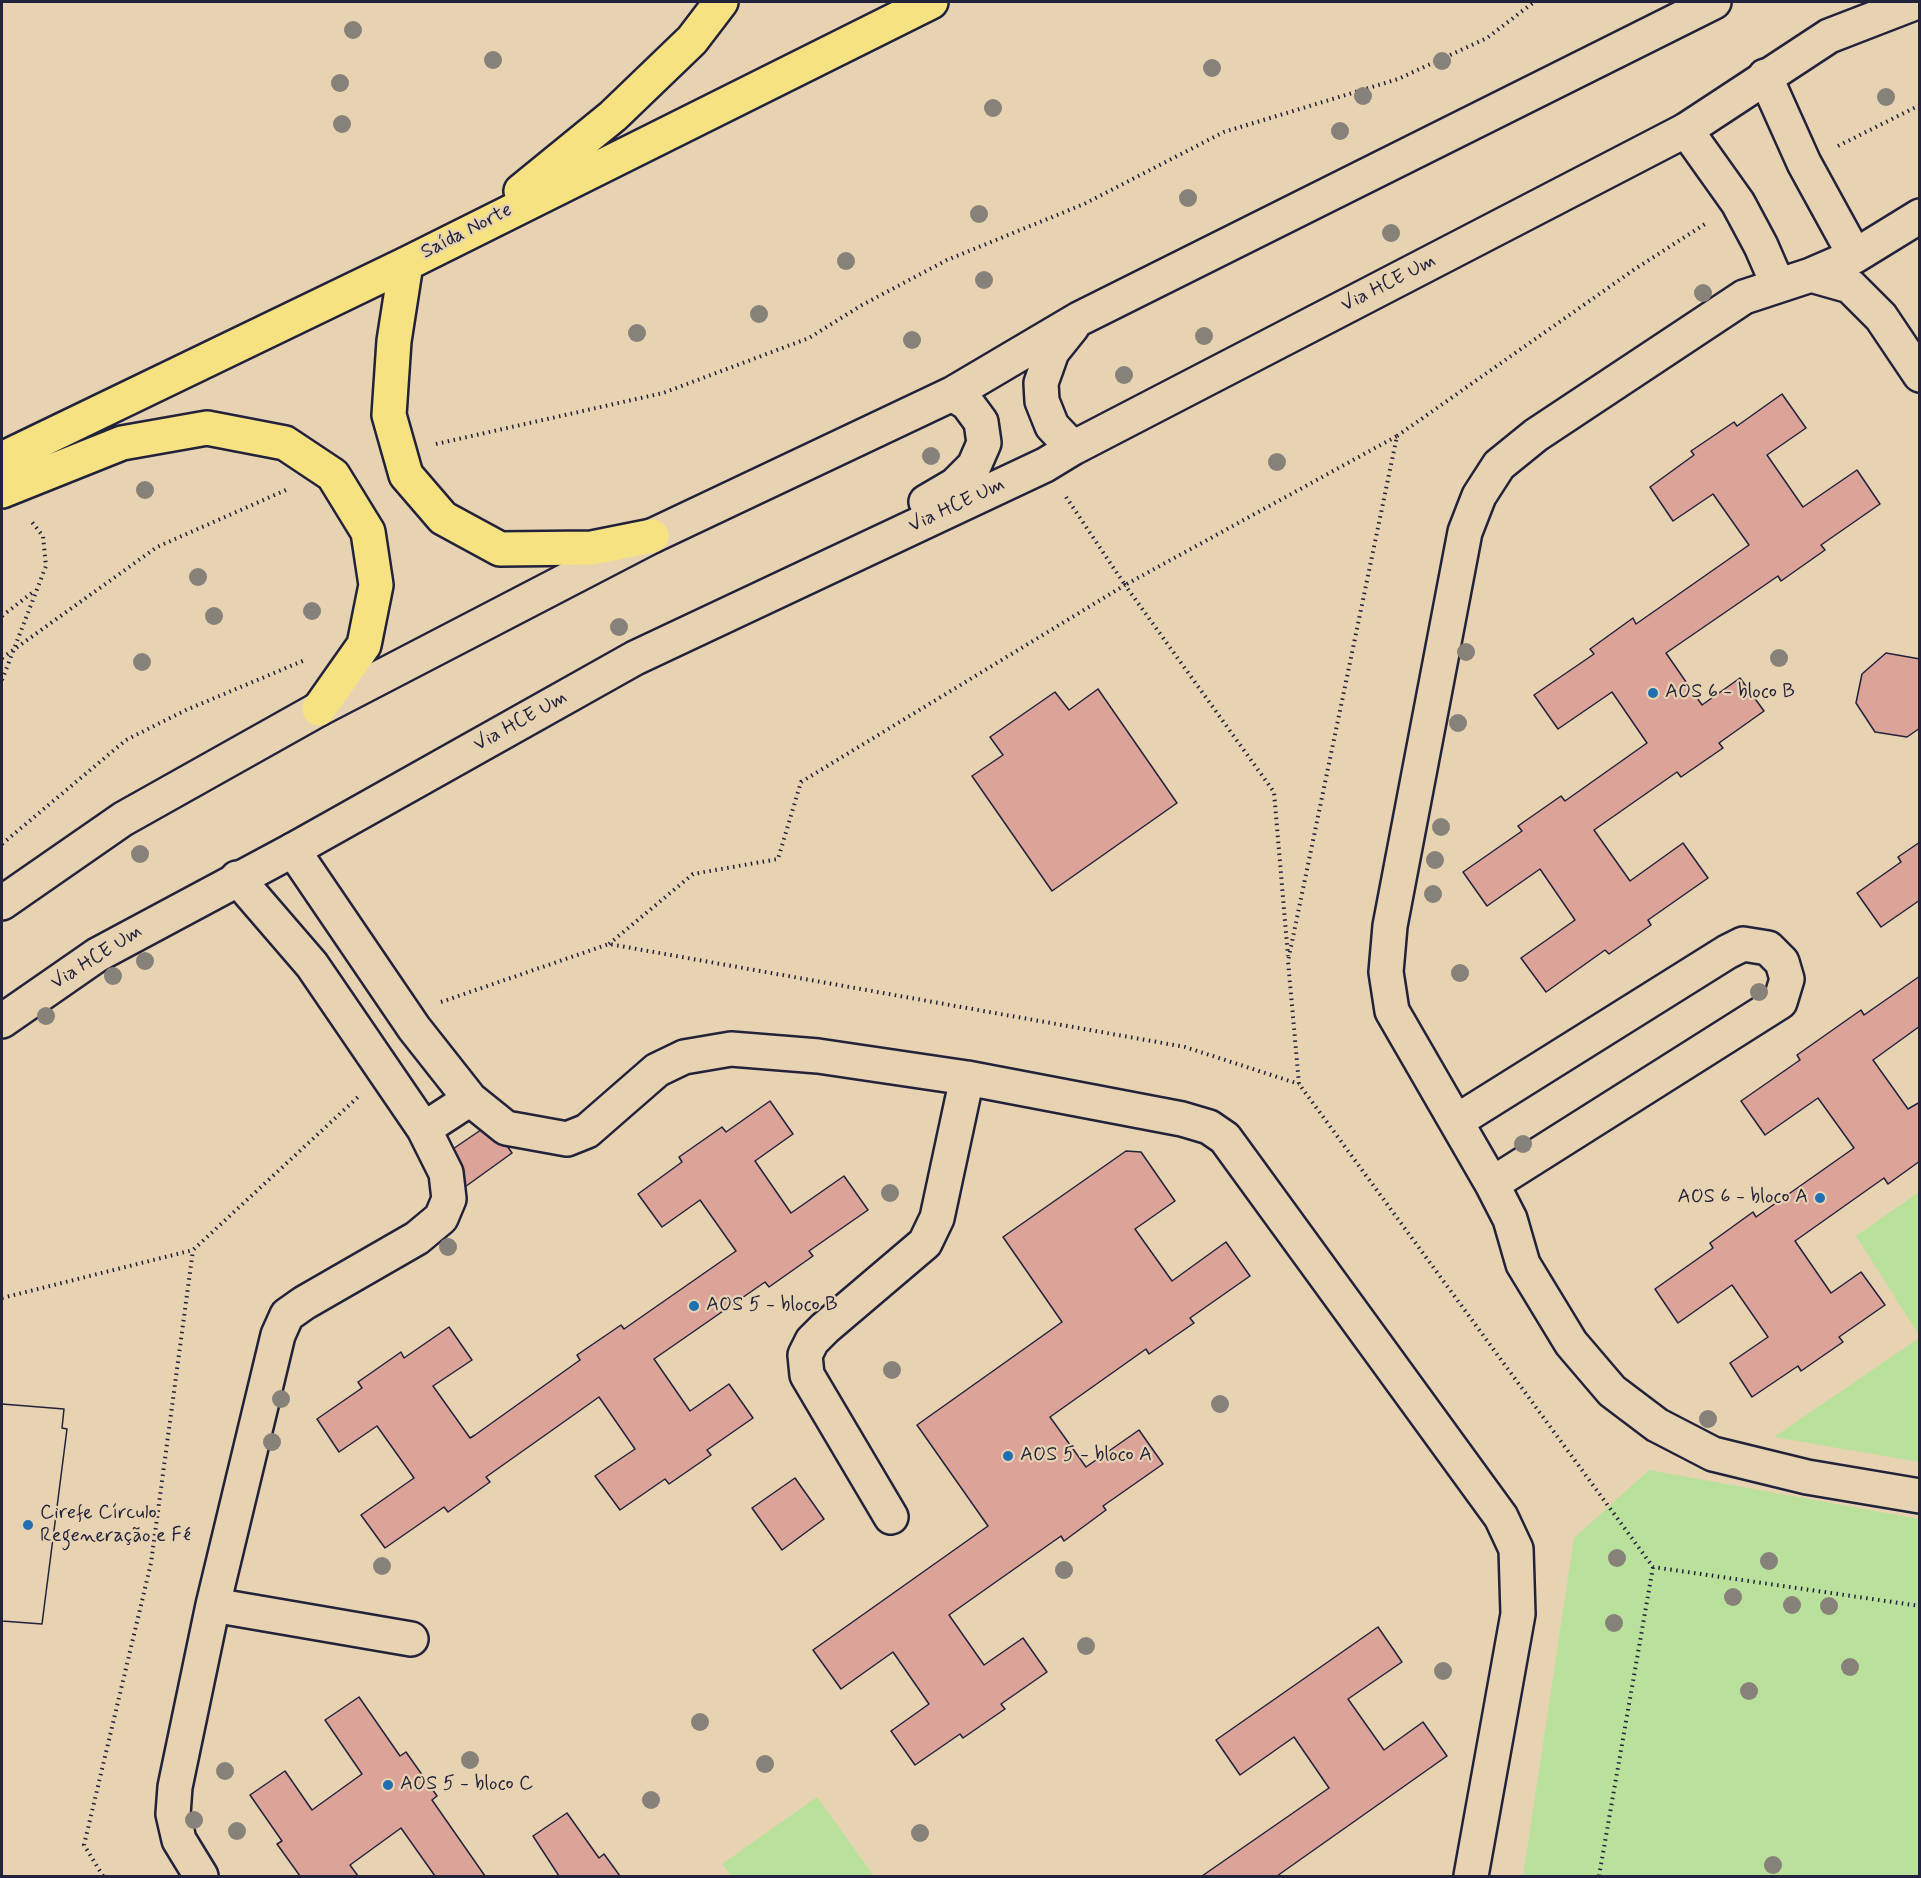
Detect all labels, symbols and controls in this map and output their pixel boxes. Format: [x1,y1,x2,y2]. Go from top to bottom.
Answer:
street label: Saída Norte [417,199,517,265]
street label: Via HCE Um [1337,250,1441,318]
street label: Via HCE Um [905,473,1009,539]
place label: AOS 6 - bloco B [1665,681,1795,705]
street label: Via HCE Um [470,686,572,758]
marker: AOS 6 - bloco B [1646,686,1660,700]
street label: Via HCE Um [47,920,147,996]
place label: AOS 6 - bloco A [1678,1186,1808,1210]
marker: AOS 6 - bloco A [1813,1191,1827,1205]
place label: AOS 5 - bloco B [706,1294,838,1318]
marker: AOS 5 - bloco B [687,1299,701,1313]
place label: AOS 5 - bloco A [1020,1444,1152,1468]
marker: AOS 5 - bloco A [1001,1449,1015,1463]
place label: Cirefe Círculo Regeneração e Fé [40,1502,191,1549]
marker: Cirefe Círculo Regeneração e Fé [21,1518,35,1532]
place label: AOS 5 - bloco C [400,1773,533,1797]
marker: AOS 5 - bloco C [381,1778,395,1792]

